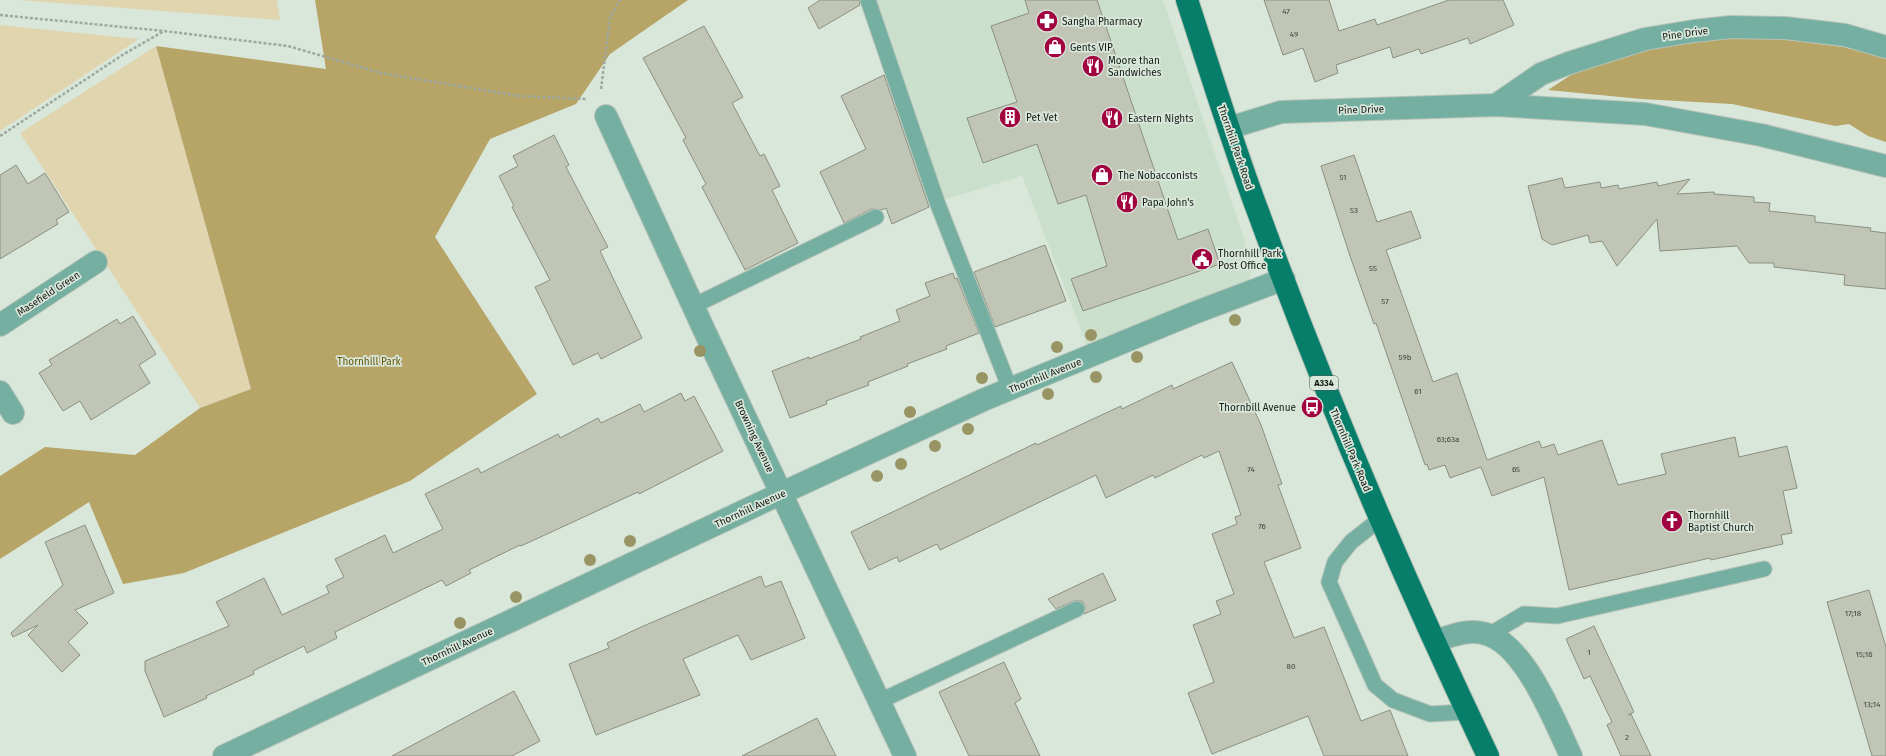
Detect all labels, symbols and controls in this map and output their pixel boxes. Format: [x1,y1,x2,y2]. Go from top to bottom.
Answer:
house number: 47 [1282,7,1290,16]
pharmacy icon: Sangha Pharmacy [1034,8,1060,34]
place label: Sangha Pharmacy [1062,16,1142,28]
street label: Pine Drive [1662,25,1709,43]
house number: 49 [1290,30,1298,39]
shop icon: Gents VIP [1042,34,1068,60]
place label: Gents VIP [1070,42,1113,54]
restaurant icon: Moore than Sandwiches [1080,53,1106,79]
place label: Moore than Sandwiches [1108,55,1162,79]
street label: Thornhill Park Road [1215,103,1255,191]
street label: Pine Drive [1338,103,1384,117]
building icon: Pet Vet [997,104,1023,130]
restaurant icon: Eastern Nights [1099,105,1125,131]
place label: Pet Vet [1026,112,1058,124]
place label: Eastern Nights [1128,113,1194,125]
shop icon: The Nobacconists [1089,162,1115,188]
place label: The Nobacconists [1118,170,1198,182]
house number: 51 [1339,173,1347,182]
restaurant icon: Papa John's [1114,189,1140,215]
place label: Papa John's [1142,197,1194,209]
house number: 53 [1350,206,1358,215]
public building icon: Thornhill Park Post Office [1189,246,1215,272]
place label: Thornhill Park Post Office [1218,248,1282,272]
house number: 55 [1369,264,1377,273]
street label: Masefield Green [15,269,82,319]
house number: 57 [1381,297,1389,306]
house number: 59b [1399,353,1412,362]
park label: Thornhill Park [337,356,402,368]
street label: Thornhill Avenue [1007,356,1083,396]
road number: A334 [1310,376,1338,390]
house number: 61 [1414,387,1422,396]
bus stop icon: Thornbill Avenue [1299,394,1325,420]
street label: Browning Avenue [732,398,776,474]
place label: Thornbill Avenue [1219,402,1296,414]
street label: Thornhill Park Road [1327,407,1373,494]
house number: 63;63a [1437,435,1459,444]
house number: 74 [1247,465,1255,474]
house number: 65 [1512,465,1520,474]
street label: Thornhill Avenue [713,487,788,531]
church icon: Thornhill Baptist Church [1659,508,1685,534]
place label: Thornhill Baptist Church [1688,510,1754,534]
house number: 76 [1258,522,1266,531]
house number: 17;18 [1845,609,1862,618]
street label: Thornhill Avenue [420,625,495,669]
house number: 1 [1587,648,1591,657]
house number: 15;16 [1856,650,1872,659]
house number: 80 [1287,662,1296,671]
house number: 13;14 [1864,700,1881,709]
house number: 2 [1625,733,1629,742]

